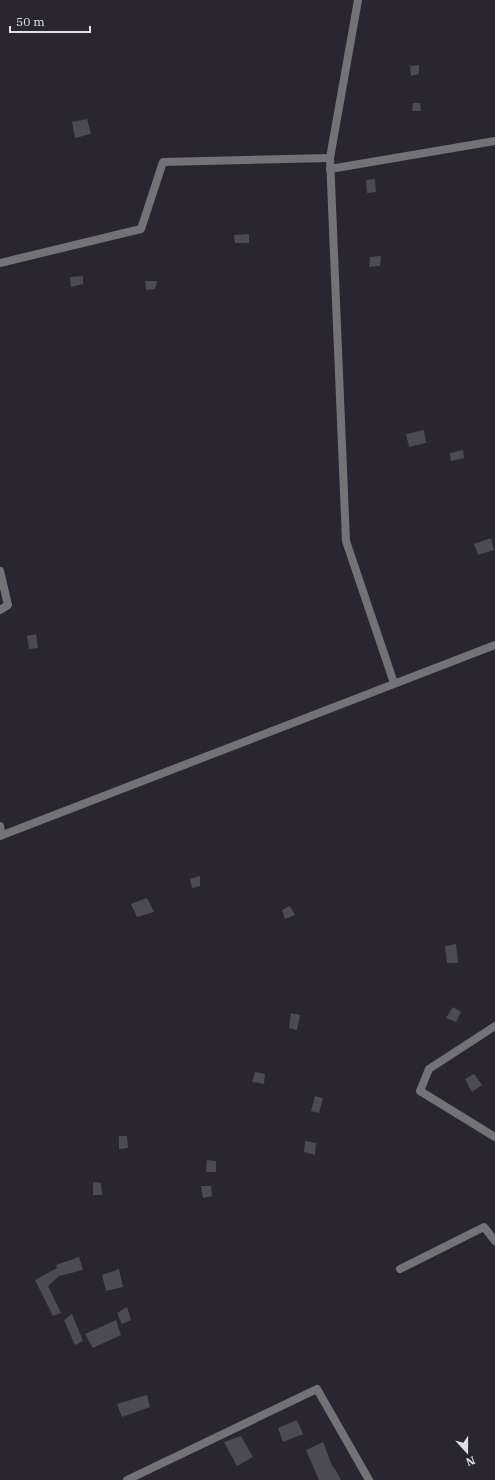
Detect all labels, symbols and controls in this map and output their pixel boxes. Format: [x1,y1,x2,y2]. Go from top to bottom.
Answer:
scale bar [10,8,90,34]
text: 50 m [16,14,45,29]
north arrow [447,1432,487,1472]
text: N [464,1453,477,1470]

